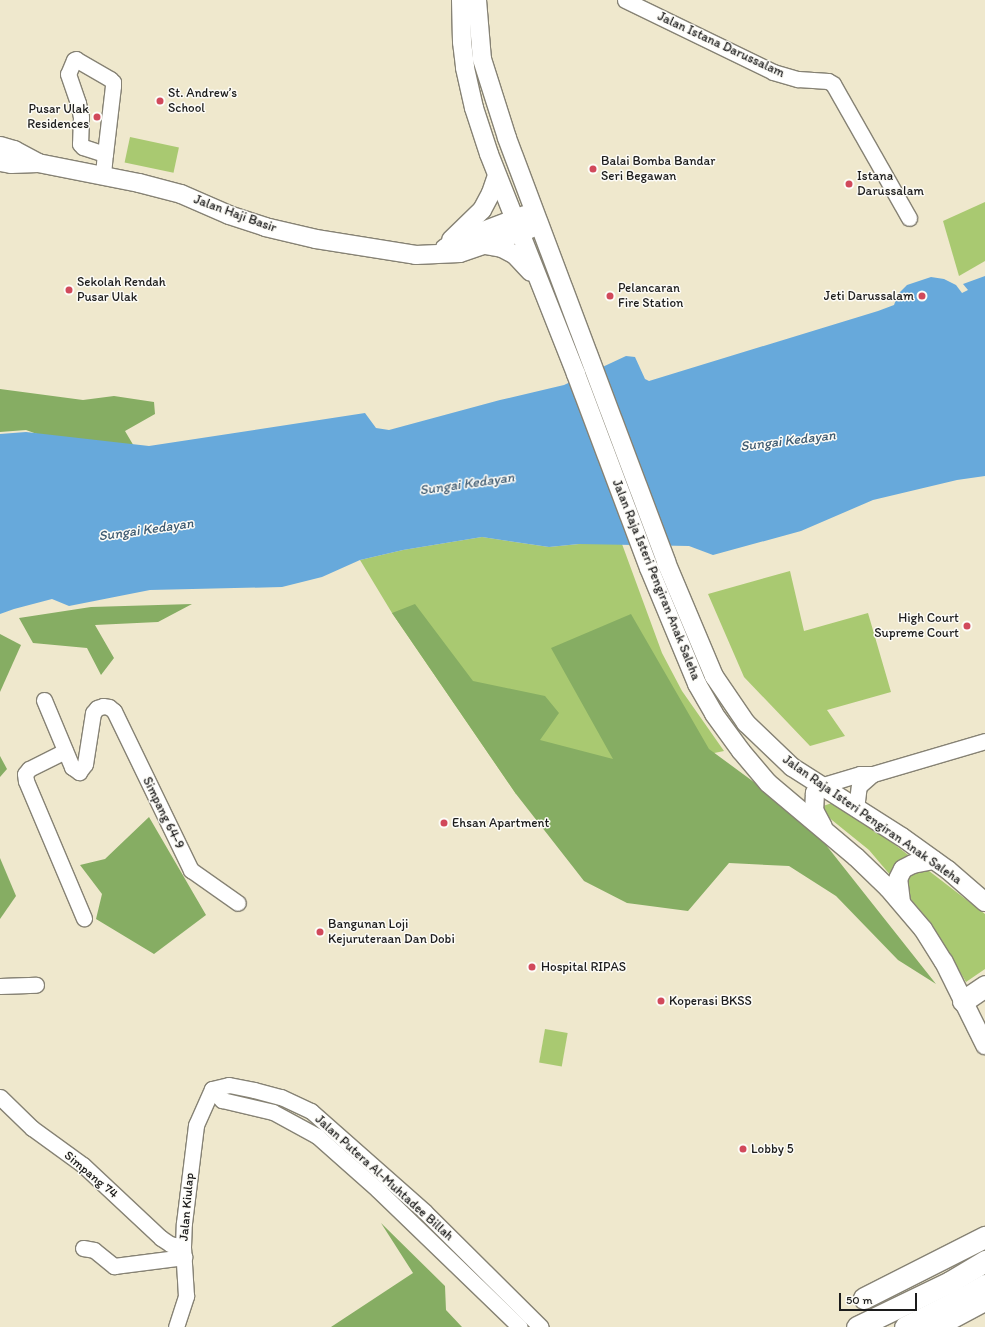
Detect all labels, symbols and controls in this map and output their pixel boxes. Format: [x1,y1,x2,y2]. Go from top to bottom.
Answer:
street label: Jalan Istana Darussalam [655,9,787,81]
place label: St. Andrew’s School [168,86,237,117]
marker: St. Andrew’s School [155,96,165,106]
place label: Pusar Ulak Residences [27,102,89,133]
marker: Pusar Ulak Residences [92,112,102,122]
place label: Balai Bomba Bandar Seri Begawan [601,154,716,185]
marker: Balai Bomba Bandar Seri Begawan [588,164,598,174]
place label: Istana Darussalam [857,169,924,200]
marker: Istana Darussalam [844,179,854,189]
street label: Jalan Haji Basir [191,192,279,236]
place label: Sekolah Rendah Pusar Ulak [77,275,166,306]
place label: Pelancaran Fire Station [618,281,683,312]
marker: Sekolah Rendah Pusar Ulak [64,285,74,295]
place label: Jeti Darussalam [823,288,914,304]
marker: Pelancaran Fire Station [605,291,615,301]
marker: Jeti Darussalam [917,291,927,301]
water label: Sungai Kedayan [739,427,837,455]
water label: Sungai Kedayan [418,469,516,499]
street label: Jalan Raja Isteri Pengiran Anak Saleha [608,477,704,683]
water label: Sungai Kedayan [97,515,195,545]
place label: High Court Supreme Court [874,611,959,642]
marker: High Court Supreme Court [962,621,972,631]
street label: Jalan Raja Isteri Pengiran Anak Saleha [779,752,965,888]
street label: Simpang 64-9 [139,775,187,851]
place label: Ehsan Apartment [452,815,550,831]
marker: Ehsan Apartment [439,818,449,828]
place label: Bangunan Loji Kejuruteraan Dan Dobi [328,917,455,948]
marker: Bangunan Loji Kejuruteraan Dan Dobi [315,927,325,937]
place label: Hospital RIPAS [541,959,626,975]
marker: Hospital RIPAS [526,961,538,973]
place label: Koperasi BKSS [669,993,752,1009]
marker: Koperasi BKSS [656,996,666,1006]
street label: Jalan Putera Al-Muhtadee Billah [312,1112,456,1244]
place label: Lobby 5 [751,1141,794,1157]
marker: Lobby 5 [738,1144,748,1154]
street label: Simpang 74 [61,1148,121,1202]
street label: Jalan Kiulap [176,1172,198,1242]
scale bar [841,1285,919,1311]
text: 50 m [846,1293,872,1307]

